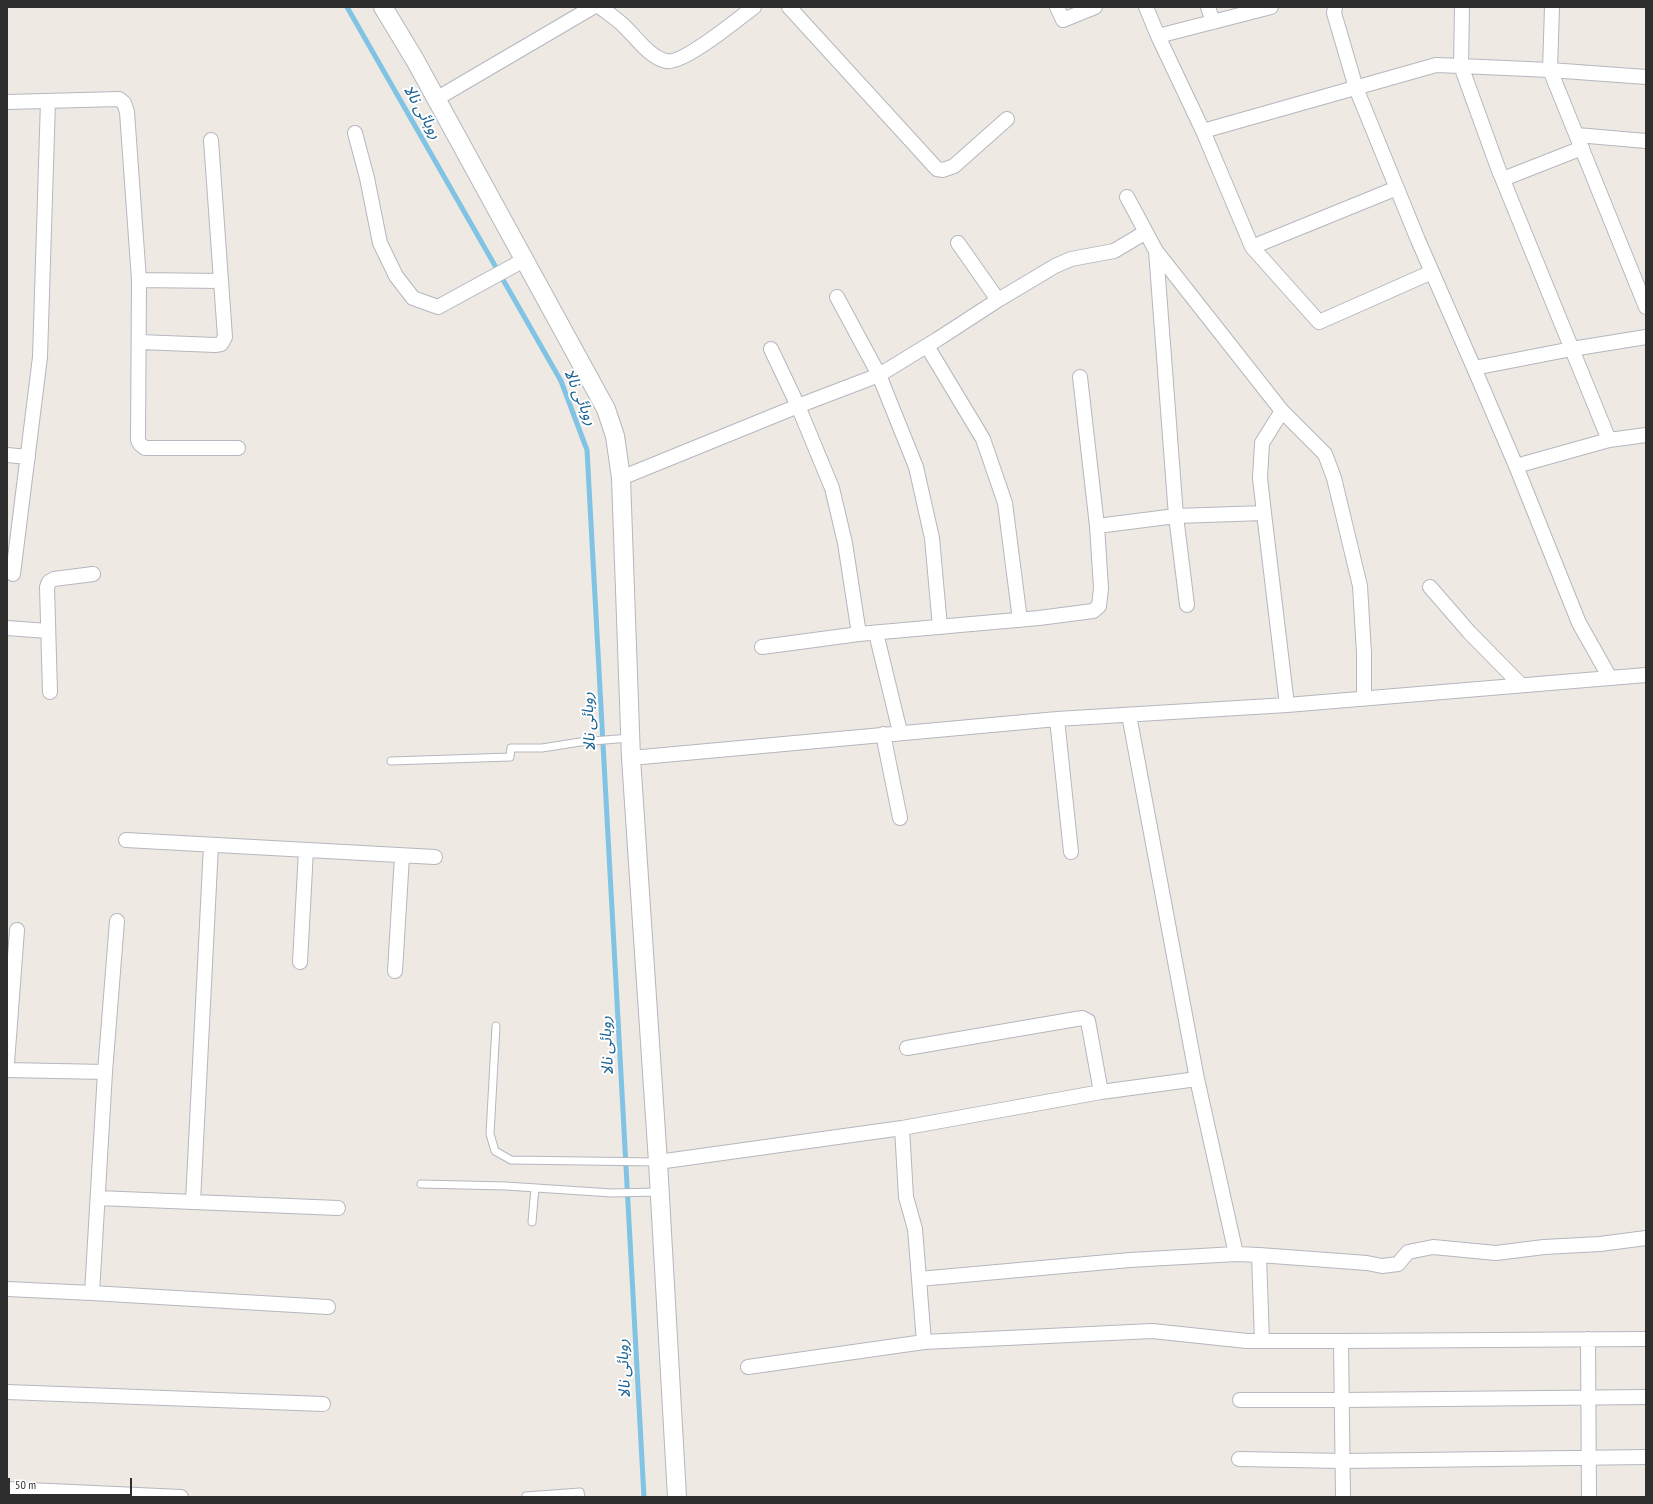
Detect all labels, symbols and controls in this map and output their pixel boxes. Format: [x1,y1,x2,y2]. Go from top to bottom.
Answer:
water label: روہائی نالا [399,81,445,143]
water label: روہائی نالا [559,366,601,428]
water label: روہائی نالا [578,692,600,752]
water label: روہائی نالا [596,1016,618,1076]
water label: روہائی نالا [613,1339,635,1399]
scale bar [10,1470,134,1496]
text: 50 m [15,1477,36,1492]

